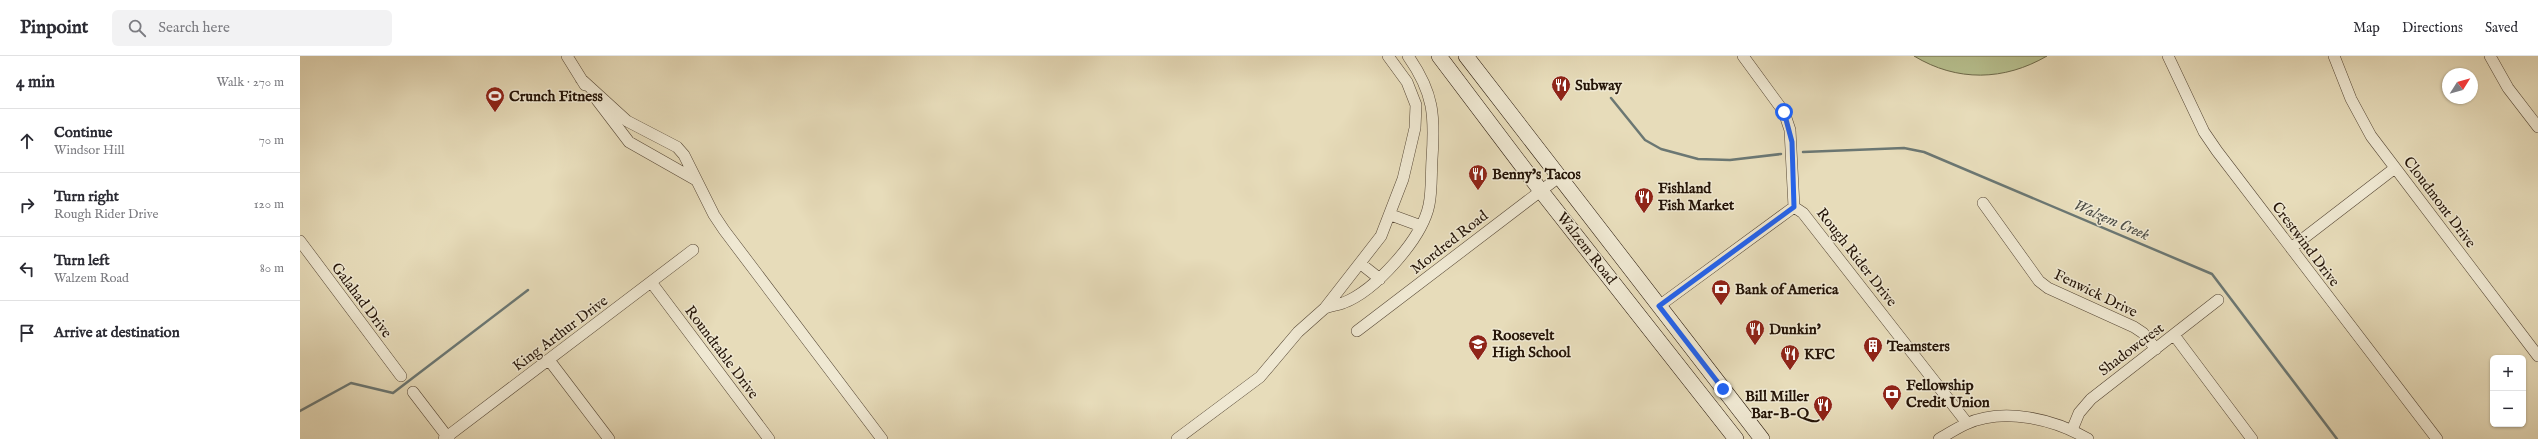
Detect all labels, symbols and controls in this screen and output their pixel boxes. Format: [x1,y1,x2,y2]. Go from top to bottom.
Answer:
search box [112,10,392,46]
text: Pinpoint [20,16,88,40]
icon: search [126,17,148,39]
text: Search here [158,18,230,37]
text: Map [2353,19,2380,37]
text: Directions [2402,19,2463,37]
text: Saved [2485,19,2518,37]
north arrow [2442,68,2478,104]
text: 4 min [16,72,55,93]
text: Walk · 270 m [216,74,284,91]
restaurant icon: Subway [1550,74,1572,102]
place label: Subway [1575,76,1622,95]
sports icon: Crunch Fitness [484,85,506,113]
place label: Crunch Fitness [509,87,603,106]
route start [1775,103,1793,121]
text: Continue [54,123,112,142]
icon: ahead [16,130,38,152]
text: 70 m [259,132,284,149]
text: Windsor Hill [54,142,125,159]
street label: Cloudmont Drive [2399,153,2480,252]
restaurant icon: Benny's Tacos [1467,163,1489,191]
place label: Benny's Tacos [1492,165,1581,184]
place label: Fishland Fish Market [1658,179,1735,215]
restaurant icon: Fishland Fish Market [1633,186,1655,214]
text: Turn right [54,187,119,206]
icon: right [16,194,38,216]
text: 120 m [254,196,284,213]
water label: Walzem Creek [2070,196,2153,246]
street label: Crestwind Drive [2267,198,2344,291]
street label: Rough Rider Drive [1812,204,1901,311]
text: Rough Rider Drive [54,206,158,223]
street label: Mordred Road [1407,206,1493,279]
street label: Walzem Road [1552,208,1621,289]
text: Turn left [54,251,110,270]
icon: left [16,258,38,280]
street label: Galahad Drive [327,259,396,342]
text: 80 m [260,260,284,277]
street label: Fenwick Drive [2051,265,2141,322]
text: Walzem Road [54,270,129,287]
bank icon: Bank of America [1710,278,1732,306]
place label: Bank of America [1735,280,1839,299]
street label: King Arthur Drive [509,291,612,375]
street label: Roundtable Drive [680,302,763,403]
restaurant icon: Dunkin' [1744,318,1766,346]
street label: Shadowcrest [2095,319,2168,380]
place label: Dunkin' [1769,320,1821,339]
icon: arrive [16,322,38,344]
text: Arrive at destination [54,323,180,342]
place label: Roosevelt High School [1492,326,1571,362]
school or university icon: Roosevelt High School [1467,333,1489,361]
building icon: Teamsters [1862,335,1884,363]
place label: Teamsters [1886,337,1950,356]
restaurant icon: KFC [1779,343,1801,371]
place label: KFC [1804,345,1835,364]
map controls [2490,355,2526,427]
button: + [2490,355,2526,391]
place label: Fellowship Credit Union [1906,376,1990,412]
route end [1714,380,1732,398]
bank icon: Fellowship Credit Union [1881,383,1903,411]
place label: Bill Miller Bar-B-Q [1745,387,1820,423]
button: − [2490,391,2526,427]
restaurant icon: Bill Miller Bar-B-Q [1812,394,1834,422]

